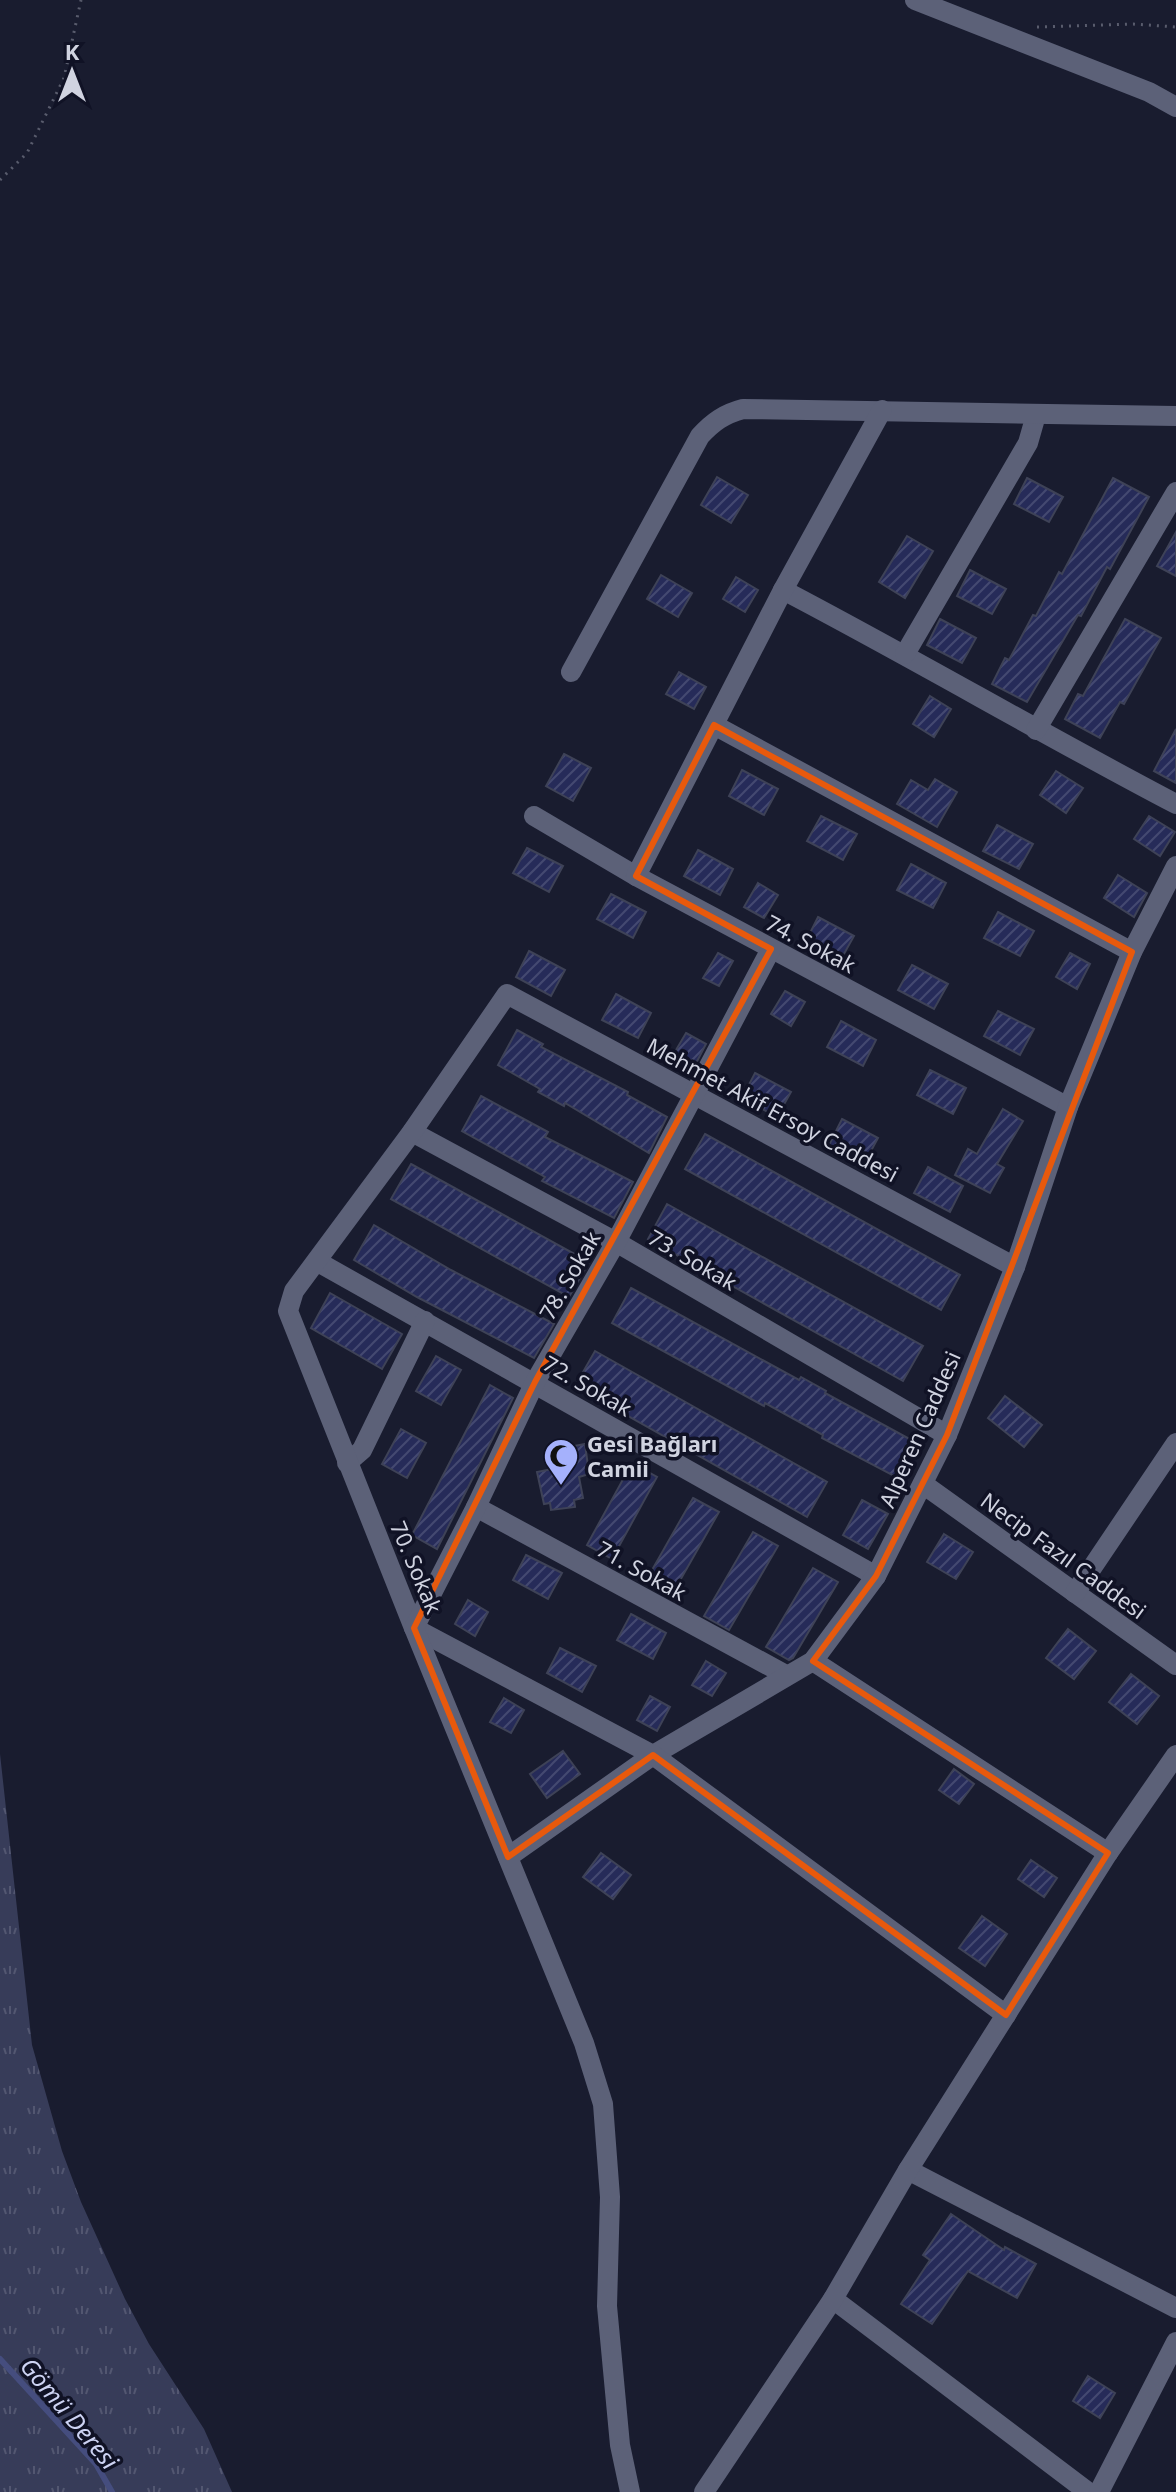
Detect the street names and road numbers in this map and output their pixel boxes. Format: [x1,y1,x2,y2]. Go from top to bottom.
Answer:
street label: 74. Sokak [761,907,862,979]
street label: Mehmet Akif Ersoy Caddesi [642,1030,904,1188]
street label: 73. Sokak [643,1222,743,1297]
street label: 78. Sokak [532,1225,607,1325]
street label: Alperen Caddesi [871,1346,967,1512]
street label: 72. Sokak [538,1348,638,1423]
street label: Necip Fazıl Caddesi [975,1485,1153,1625]
street label: 70. Sokak [384,1516,450,1618]
street label: 71. Sokak [592,1533,692,1607]

